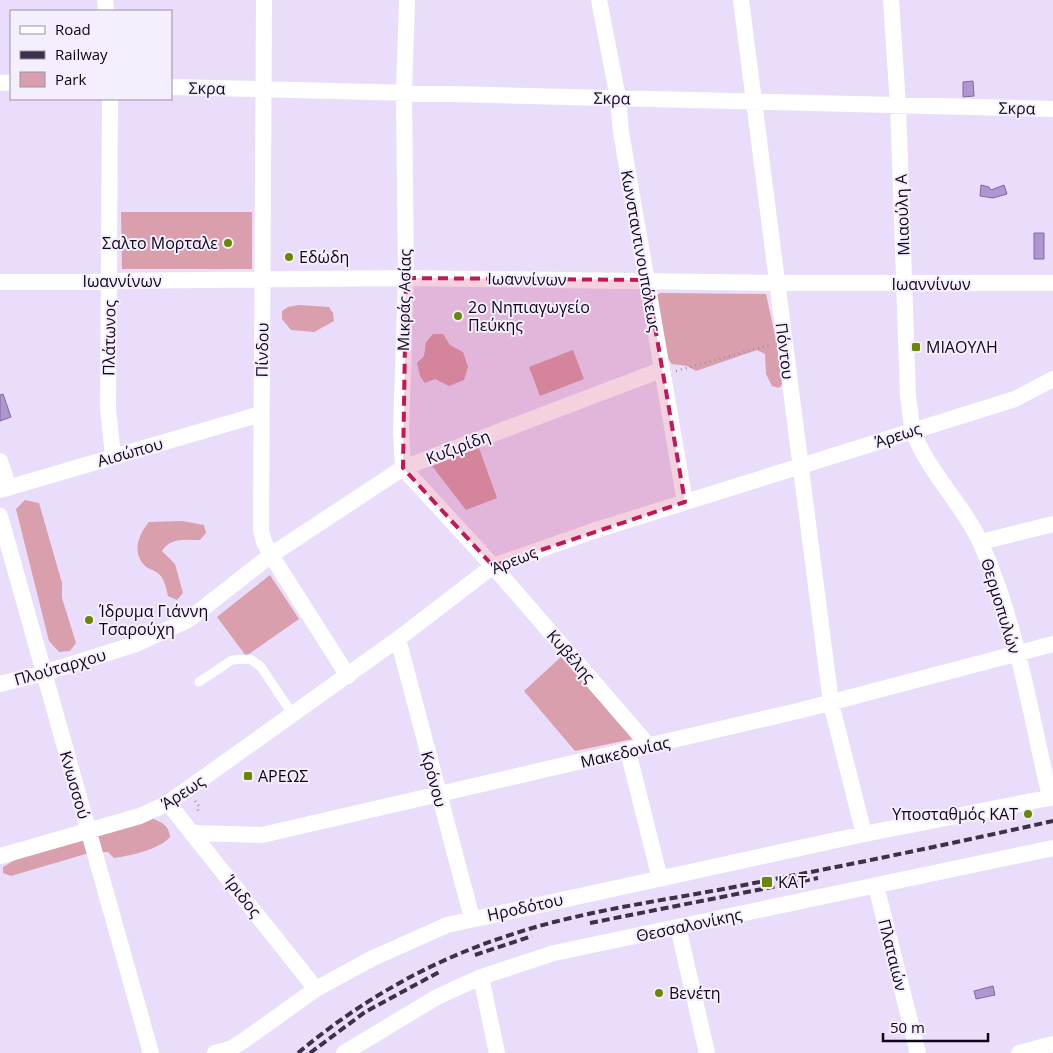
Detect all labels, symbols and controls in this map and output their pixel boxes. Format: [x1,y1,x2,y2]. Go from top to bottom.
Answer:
legend [10,10,172,100]
text: Road [55,19,91,39]
text: Railway [55,44,108,64]
text: Park [55,69,86,89]
street label: Σκρα [188,77,226,99]
street label: Σκρα [593,87,631,109]
street label: Σκρα [998,97,1036,119]
street label: Κωνσταντινουπόλεως [616,168,666,334]
street label: Μιαούλη Α [890,173,914,256]
place label: Σαλτο Μορταλε [102,232,218,254]
marker: Σαλτο Μορταλε [222,237,234,249]
place label: Εδώδη [299,246,349,268]
street label: Μικράς Ασίας [392,248,416,351]
marker: Εδώδη [283,251,295,263]
street label: Ιωαννίνων [487,267,567,291]
street label: Ιωαννίνων [82,270,162,292]
street label: Ιωαννίνων [891,273,971,295]
place label: 2ο Νηπιαγωγείο Πεύκης [468,296,590,336]
street label: Πλάτωνος [97,300,121,376]
marker: 2ο Νηπιαγωγείο Πεύκης [452,310,464,322]
street label: Πόντου [771,321,799,381]
street label: Πίνδου [251,322,273,378]
place label: ΜΙΑΟΥΛΗ [926,336,998,358]
marker: ΜΙΑΟΥΛΗ [910,341,922,353]
street label: Άρεως [872,417,924,453]
street label: Κυζιρίδη [423,425,493,469]
street label: Αισώπου [95,432,165,472]
street label: Άρεως [488,541,540,579]
street label: Θερμοπυλών [976,555,1026,657]
place label: Ίδρυμα Γιάννη Τσαρούχη [98,600,208,640]
marker: Ίδρυμα Γιάννη Τσαρούχη [83,614,95,626]
street label: Κυβέλης [542,625,600,687]
street label: Πλούταρχου [11,643,109,691]
street label: Μακεδονίας [578,731,672,773]
street label: Κνωσσού [55,748,95,822]
street label: Κρόνου [416,749,452,809]
place label: ΑΡΕΩΣ [258,765,308,787]
street label: Άρεως [157,770,209,814]
marker: ΑΡΕΩΣ [242,770,254,782]
place label: Υποσταθμός ΚΑΤ [892,803,1018,825]
marker: Υποσταθμός ΚΑΤ [1022,808,1034,820]
street label: Ίριδος [219,870,267,922]
place label: ΚΑΤ [778,871,807,893]
marker: ΚΑΤ [760,875,774,889]
street label: Ηροδότου [485,888,565,926]
street label: Θεσσαλονίκης [634,903,744,947]
street label: Πλαταιών [873,917,913,994]
place label: Βενέτη [669,982,721,1004]
marker: Βενέτη [653,987,665,999]
scale bar [883,1010,988,1042]
text: 50 m [890,1017,925,1037]

